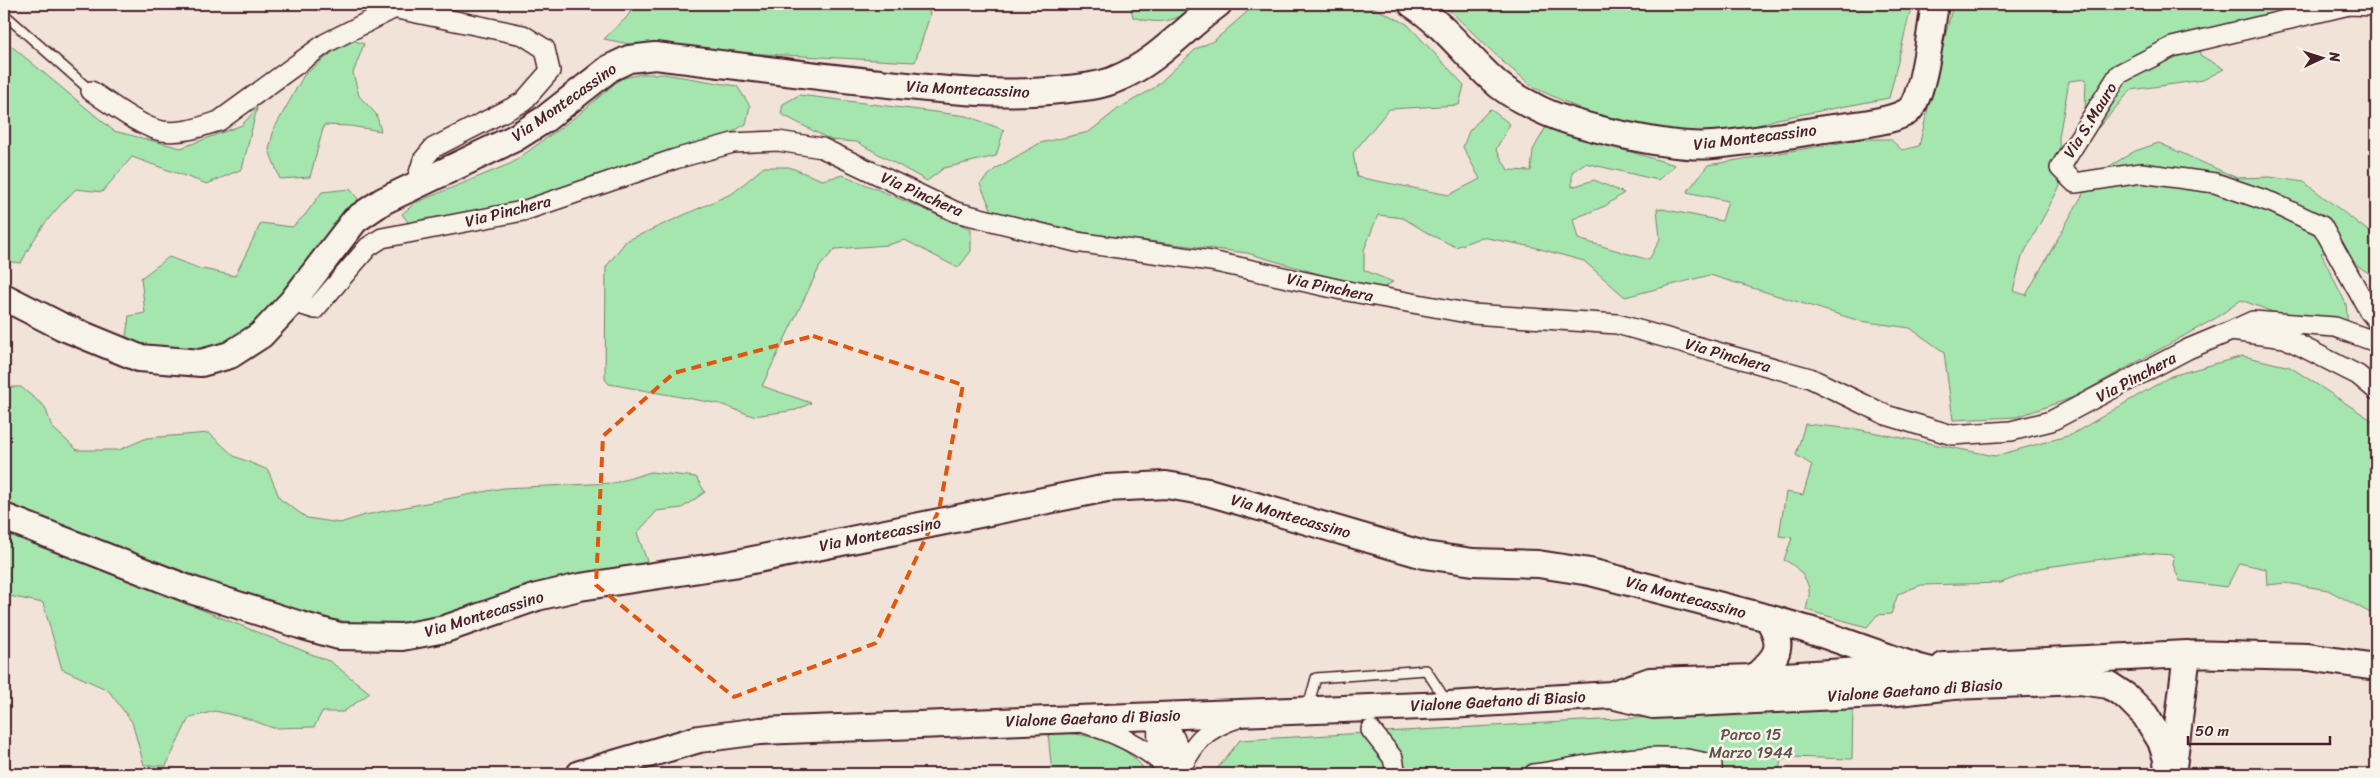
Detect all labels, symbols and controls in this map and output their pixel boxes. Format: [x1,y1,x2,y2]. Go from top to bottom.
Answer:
north arrow [2298,32,2348,82]
text: N [2322,50,2347,63]
street label: Via Montecassino [505,55,623,149]
street label: Via Montecassino [906,71,1030,107]
street label: Via S.Mauro [2055,76,2125,164]
street label: Via Montecassino [1692,115,1818,159]
street label: Via Pinchera [876,163,969,225]
street label: Via Pinchera [462,186,555,236]
street label: Via Pinchera [1284,264,1377,311]
street label: Via Pinchera [1682,329,1775,381]
street label: Via Pinchera [2090,343,2182,410]
street label: Via Montecassino [1228,485,1354,547]
street label: Via Montecassino [817,508,943,560]
street label: Via Montecassino [1623,567,1749,627]
street label: Via Montecassino [421,582,547,646]
street label: Vialone Gaetano di Biasio [1827,669,2003,711]
street label: Vialone Gaetano di Biasio [1410,682,1586,720]
street label: Vialone Gaetano di Biasio [1005,700,1181,736]
scale bar [2188,713,2330,745]
text: 50 m [2195,718,2230,744]
park label: Parco 15 Marzo 1944 [1709,720,1793,767]

